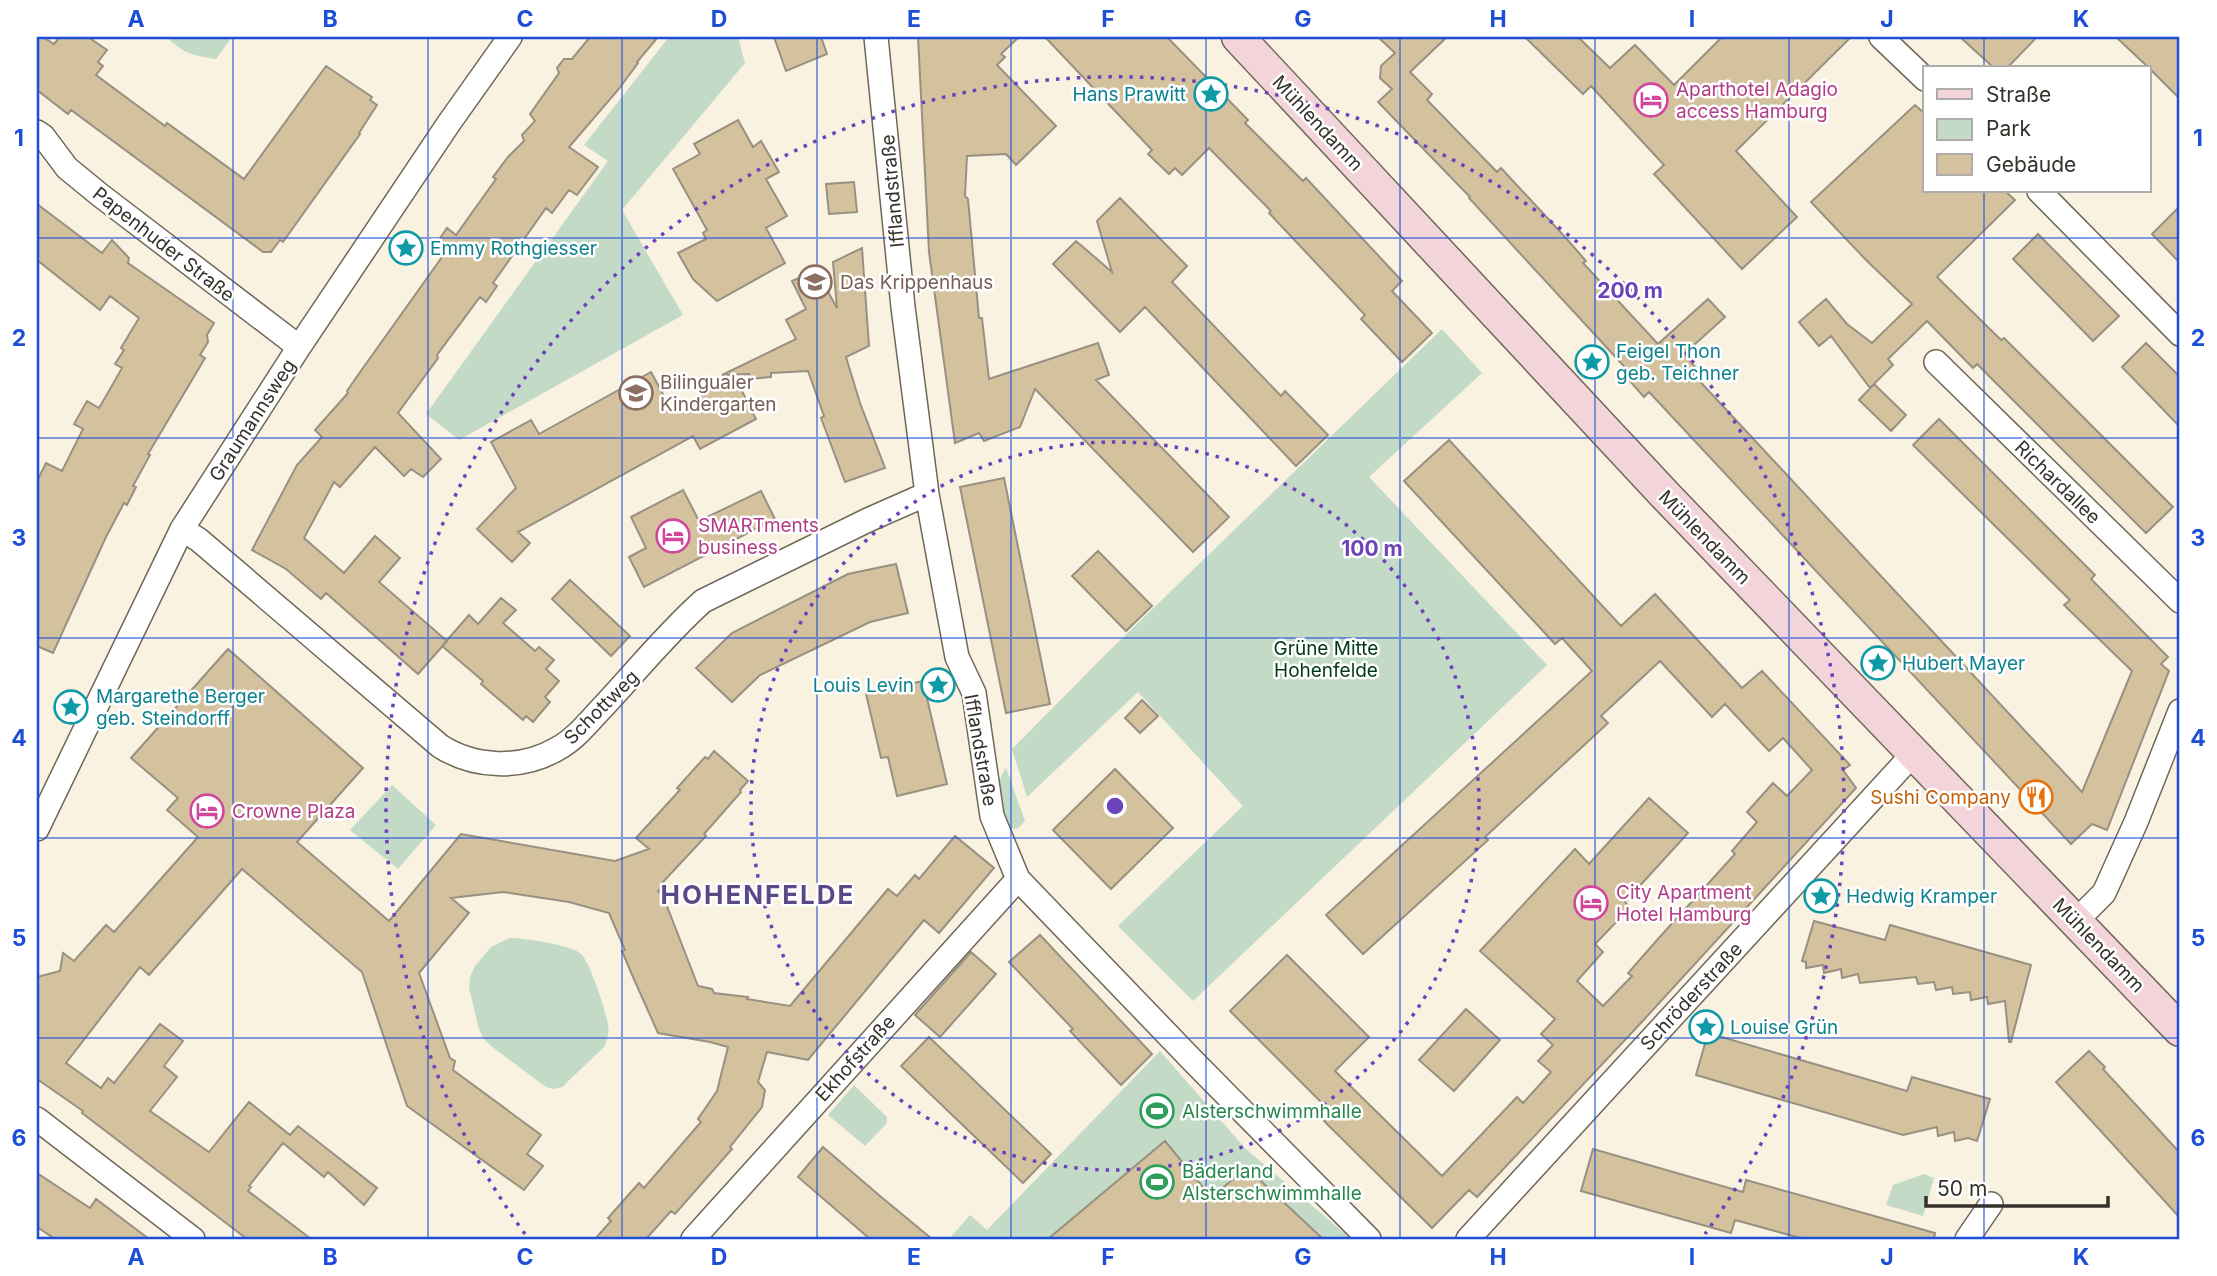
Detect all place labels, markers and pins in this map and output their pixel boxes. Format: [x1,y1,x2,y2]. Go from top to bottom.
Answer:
place icon: Hans Prawitt [1192,75,1230,113]
place label: Aparthotel Adagio access Hamburg [1676,78,1838,123]
hotel icon: Aparthotel Adagio access Hamburg [1632,81,1670,119]
place label: Hans Prawitt [1073,83,1186,106]
place icon: Emmy Rothgiesser [387,229,425,267]
place label: Emmy Rothgiesser [430,237,597,260]
school or university icon: Das Krippenhaus [796,263,834,301]
place label: Das Krippenhaus [840,271,993,294]
place label: Feigel Thon geb. Teichner [1616,340,1739,385]
place icon: Feigel Thon geb. Teichner [1573,343,1611,381]
place label: Bilingualer Kindergarten [660,371,777,416]
school or university icon: Bilingualer Kindergarten [617,374,655,412]
place label: SMARTments business [698,514,819,559]
hotel icon: SMARTments business [654,517,692,555]
place icon: Hubert Mayer [1859,644,1897,682]
place label: Hubert Mayer [1902,652,2025,675]
place icon: Louis Levin [919,666,957,704]
place label: Louis Levin [813,674,914,697]
place label: Margarethe Berger geb. Steindorff [96,685,265,730]
place icon: Margarethe Berger geb. Steindorff [52,688,90,726]
restaurant icon: Sushi Company [2017,778,2055,816]
place label: Sushi Company [1870,786,2011,809]
hotel icon: Crowne Plaza [188,792,226,830]
centre of rings [1103,794,1127,818]
place label: Crowne Plaza [232,800,356,823]
place icon: Hedwig Kramper [1802,877,1840,915]
place label: City Apartment Hotel Hamburg [1616,881,1752,926]
hotel icon: City Apartment Hotel Hamburg [1572,884,1610,922]
place label: Hedwig Kramper [1846,885,1997,908]
place icon: Louise Grün [1687,1008,1725,1046]
place label: Louise Grün [1730,1016,1838,1039]
sports icon: Alsterschwimmhalle [1138,1092,1176,1130]
place label: Alsterschwimmhalle [1182,1100,1362,1123]
place label: Bäderland Alsterschwimmhalle [1182,1160,1362,1205]
sports icon: Bäderland Alsterschwimmhalle [1138,1163,1176,1201]

